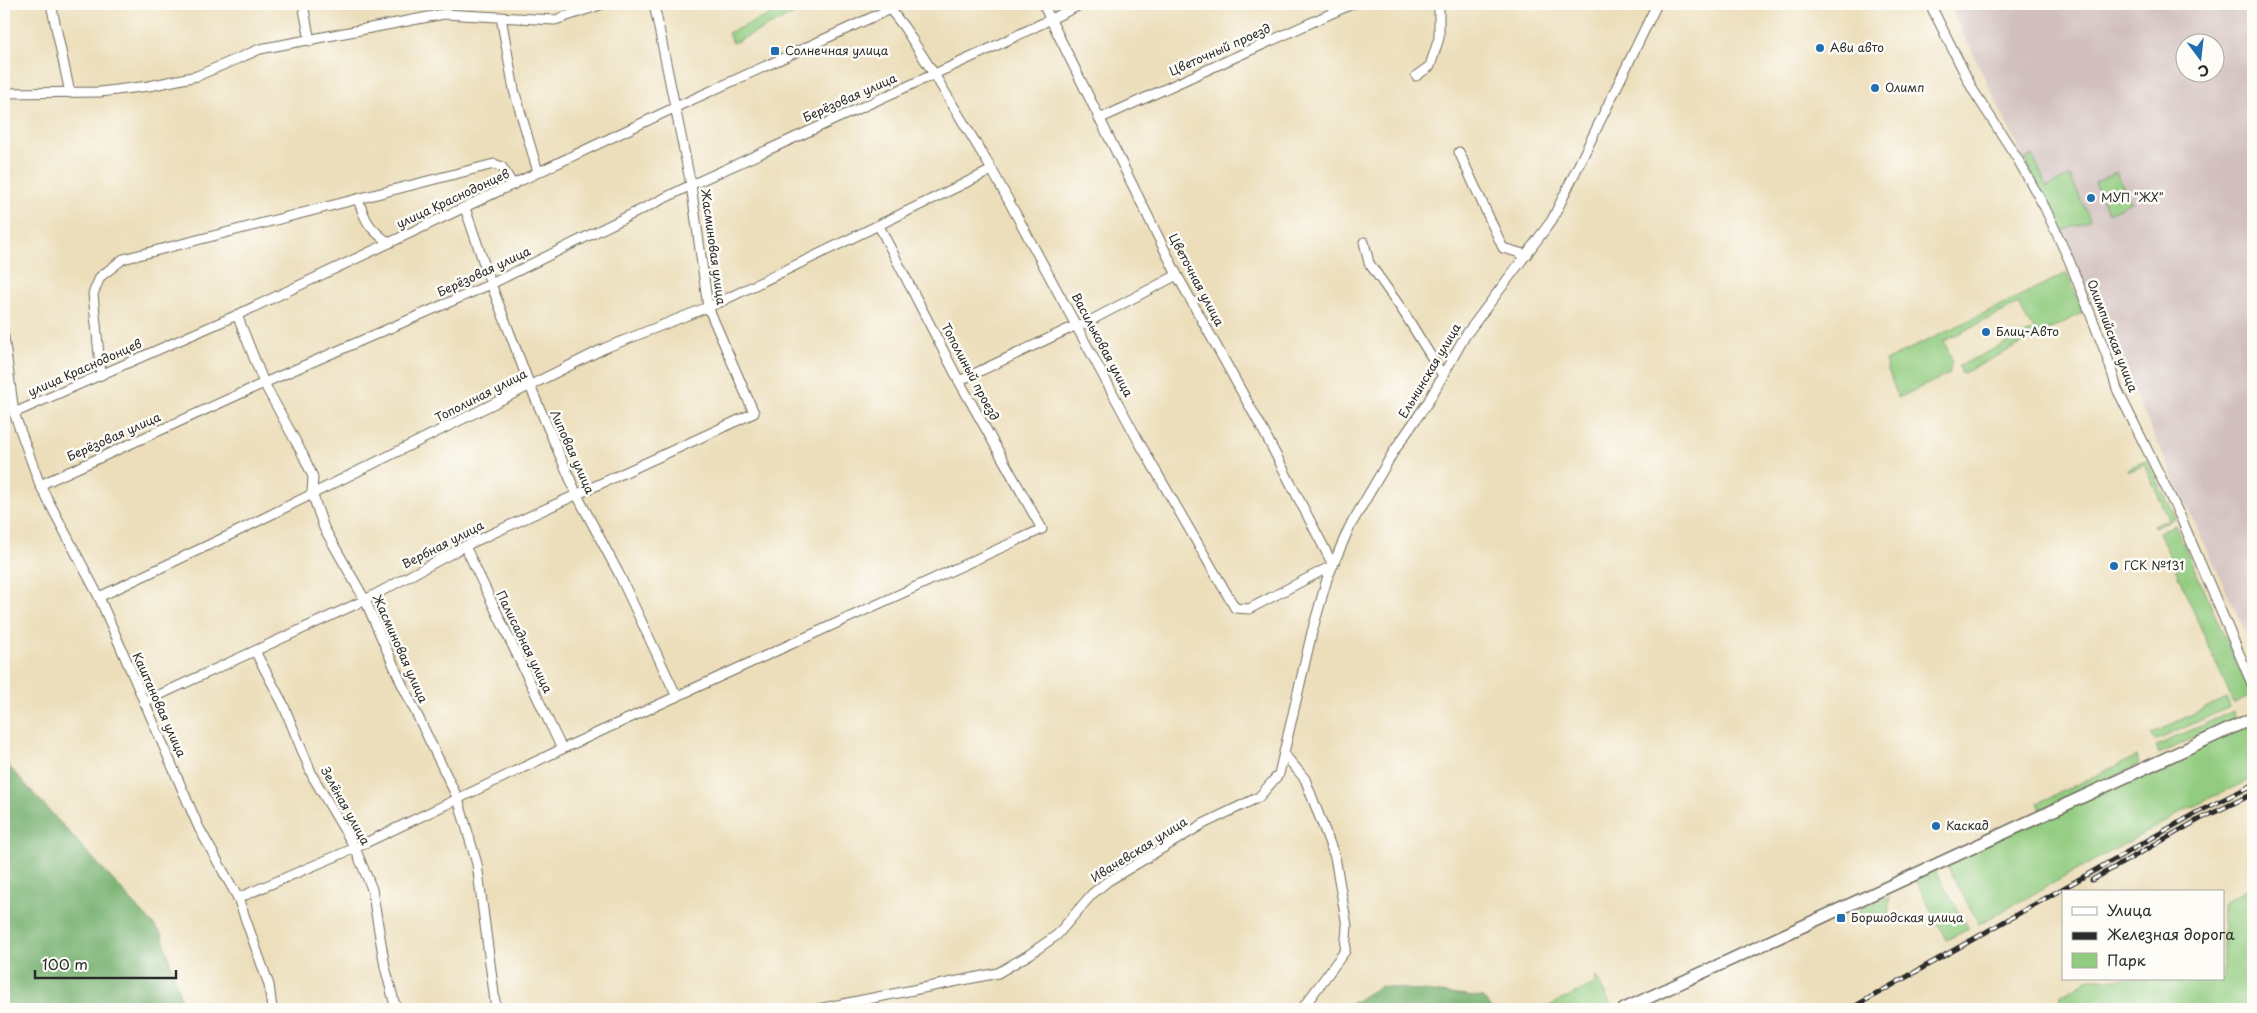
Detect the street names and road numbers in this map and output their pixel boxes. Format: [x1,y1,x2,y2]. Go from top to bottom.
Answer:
street label: Цветочный проезд [1166,19,1273,80]
street label: Берёзовая улица [800,68,900,126]
street label: улица Краснодонцев [393,164,512,232]
street label: Жасминовая улица [697,187,731,306]
street label: Цветочная улица [1165,230,1229,329]
street label: Берёзовая улица [434,241,534,301]
street label: Олимпийская улица [2083,277,2143,395]
street label: Васильковая улица [1068,289,1138,400]
street label: Ельнинская улица [1394,319,1465,421]
street label: Тополиный проезд [938,320,1004,424]
street label: улица Краснодонцев [25,334,144,400]
street label: Тополиная улица [431,364,530,426]
street label: Берёзовая улица [64,407,164,465]
street label: Липовая улица [546,407,600,497]
street label: Вербная улица [398,516,487,573]
street label: Палисадная улица [492,587,558,696]
street label: Жасминовая улица [369,591,433,706]
street label: Каштановая улица [129,649,191,760]
street label: Зелёная улица [317,763,375,848]
street label: Ивачевская улица [1087,812,1191,886]

